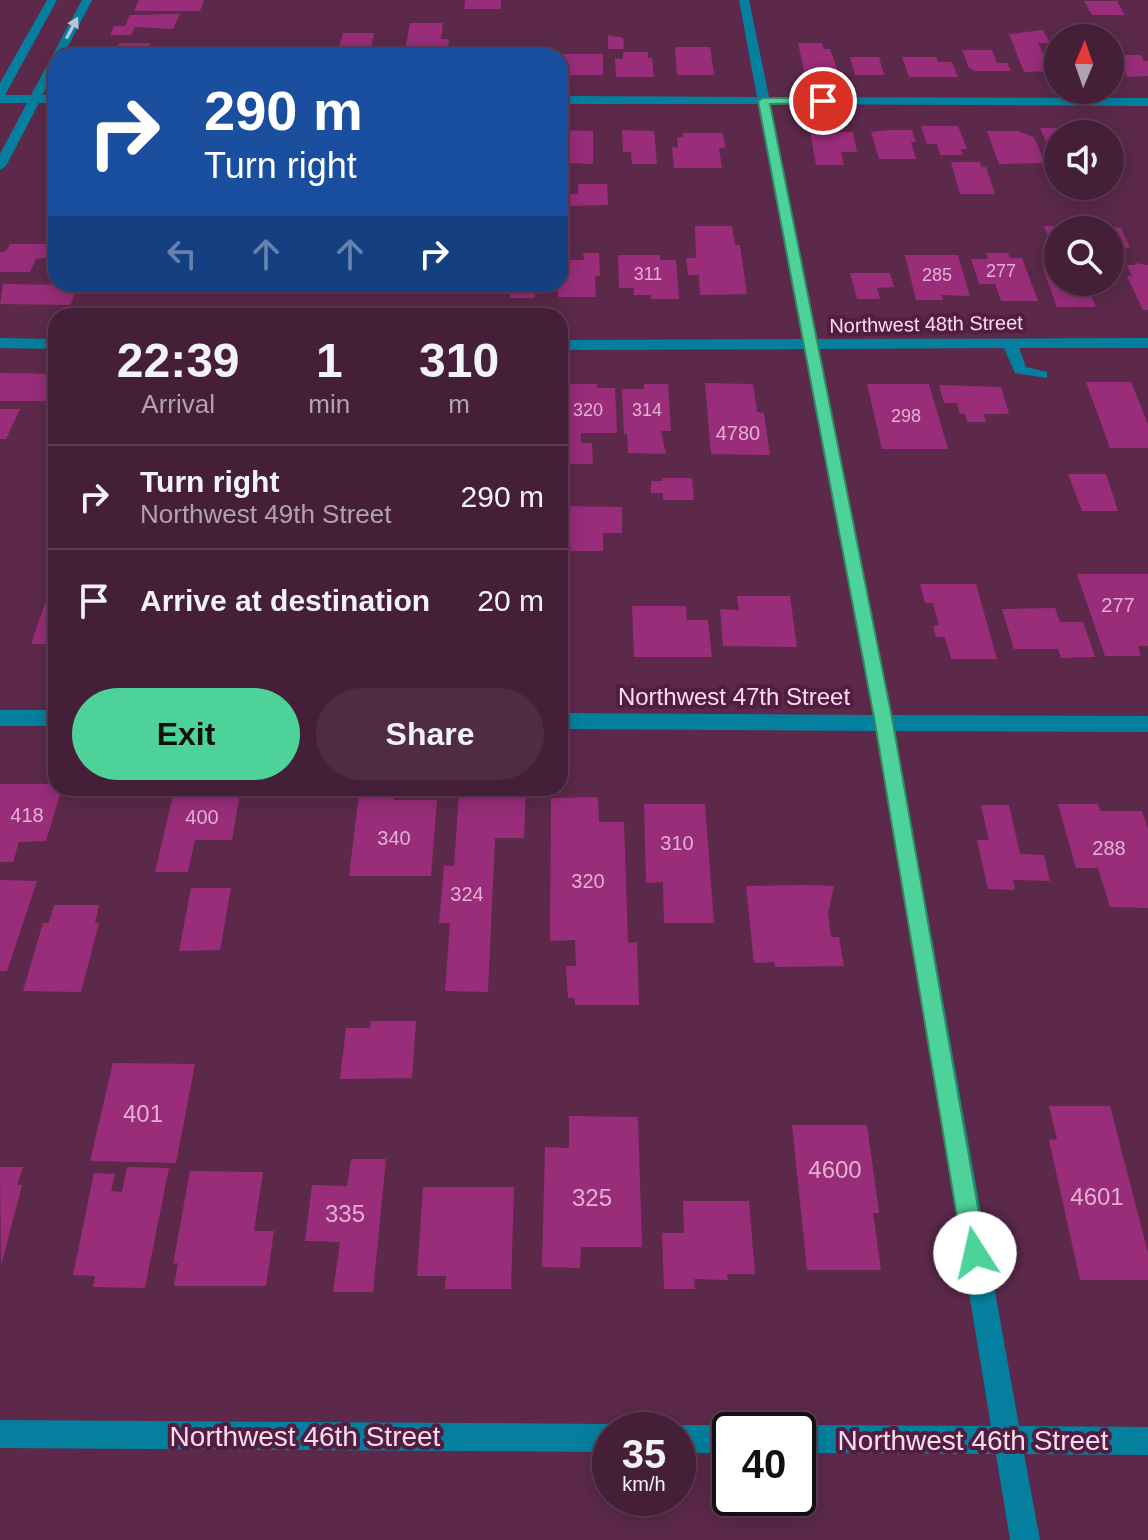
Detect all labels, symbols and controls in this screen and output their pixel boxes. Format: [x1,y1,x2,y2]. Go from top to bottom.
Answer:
one-way arrow [65,17,79,39]
north arrow [1044,24,1124,104]
map controls [1044,24,1124,296]
pin [789,67,857,135]
text: 290 m [204,79,363,142]
icon: arrive [801,79,845,123]
icon: right [72,80,176,184]
button: sound [1044,120,1124,200]
text: Turn right [204,145,357,186]
button: search [1044,216,1124,296]
icon: left [160,232,204,276]
icon: ahead [244,232,288,276]
icon: ahead [328,232,372,276]
icon: right [412,232,456,276]
house number: 277 [986,261,1016,281]
house number: 311 [634,264,662,284]
house number: 285 [922,265,952,285]
street label: Northwest 48th Street [829,311,1023,337]
text: 22:39 [117,334,240,387]
text: 1 [316,334,343,387]
text: 310 [419,334,499,387]
text: Arrival [141,389,215,419]
text: min [308,389,350,419]
text: m [448,389,470,419]
house number: 320 [573,400,603,420]
house number: 314 [632,400,662,420]
house number: 298 [891,406,921,426]
house number: 4780 [716,422,760,444]
text: Turn right [140,465,279,498]
icon: right [72,475,116,519]
text: 290 m [461,480,544,513]
text: Northwest 49th Street [140,499,391,529]
icon: arrive [72,579,116,623]
text: Arrive at destination [140,584,430,617]
text: 20 m [477,584,544,617]
house number: 277 [1101,594,1135,616]
street label: Northwest 47th Street [618,683,850,710]
button: Exit [72,688,300,780]
button: Share [316,688,544,780]
house number: 418 [10,804,44,826]
house number: 400 [185,806,219,828]
house number: 340 [377,827,411,849]
house number: 310 [660,832,694,854]
house number: 288 [1092,837,1126,859]
house number: 320 [571,870,605,892]
house number: 324 [450,883,484,905]
house number: 401 [123,1100,163,1127]
house number: 4600 [808,1156,862,1183]
house number: 4601 [1070,1183,1124,1210]
house number: 325 [572,1184,612,1211]
house number: 335 [325,1200,365,1227]
position arrow [933,1211,1017,1295]
speed limit sign: 40 [712,1412,816,1516]
street label: Northwest 46th Street [170,1421,441,1452]
street label: Northwest 46th Street [838,1425,1109,1456]
text: 35 [622,1432,666,1476]
text: km/h [622,1473,666,1495]

